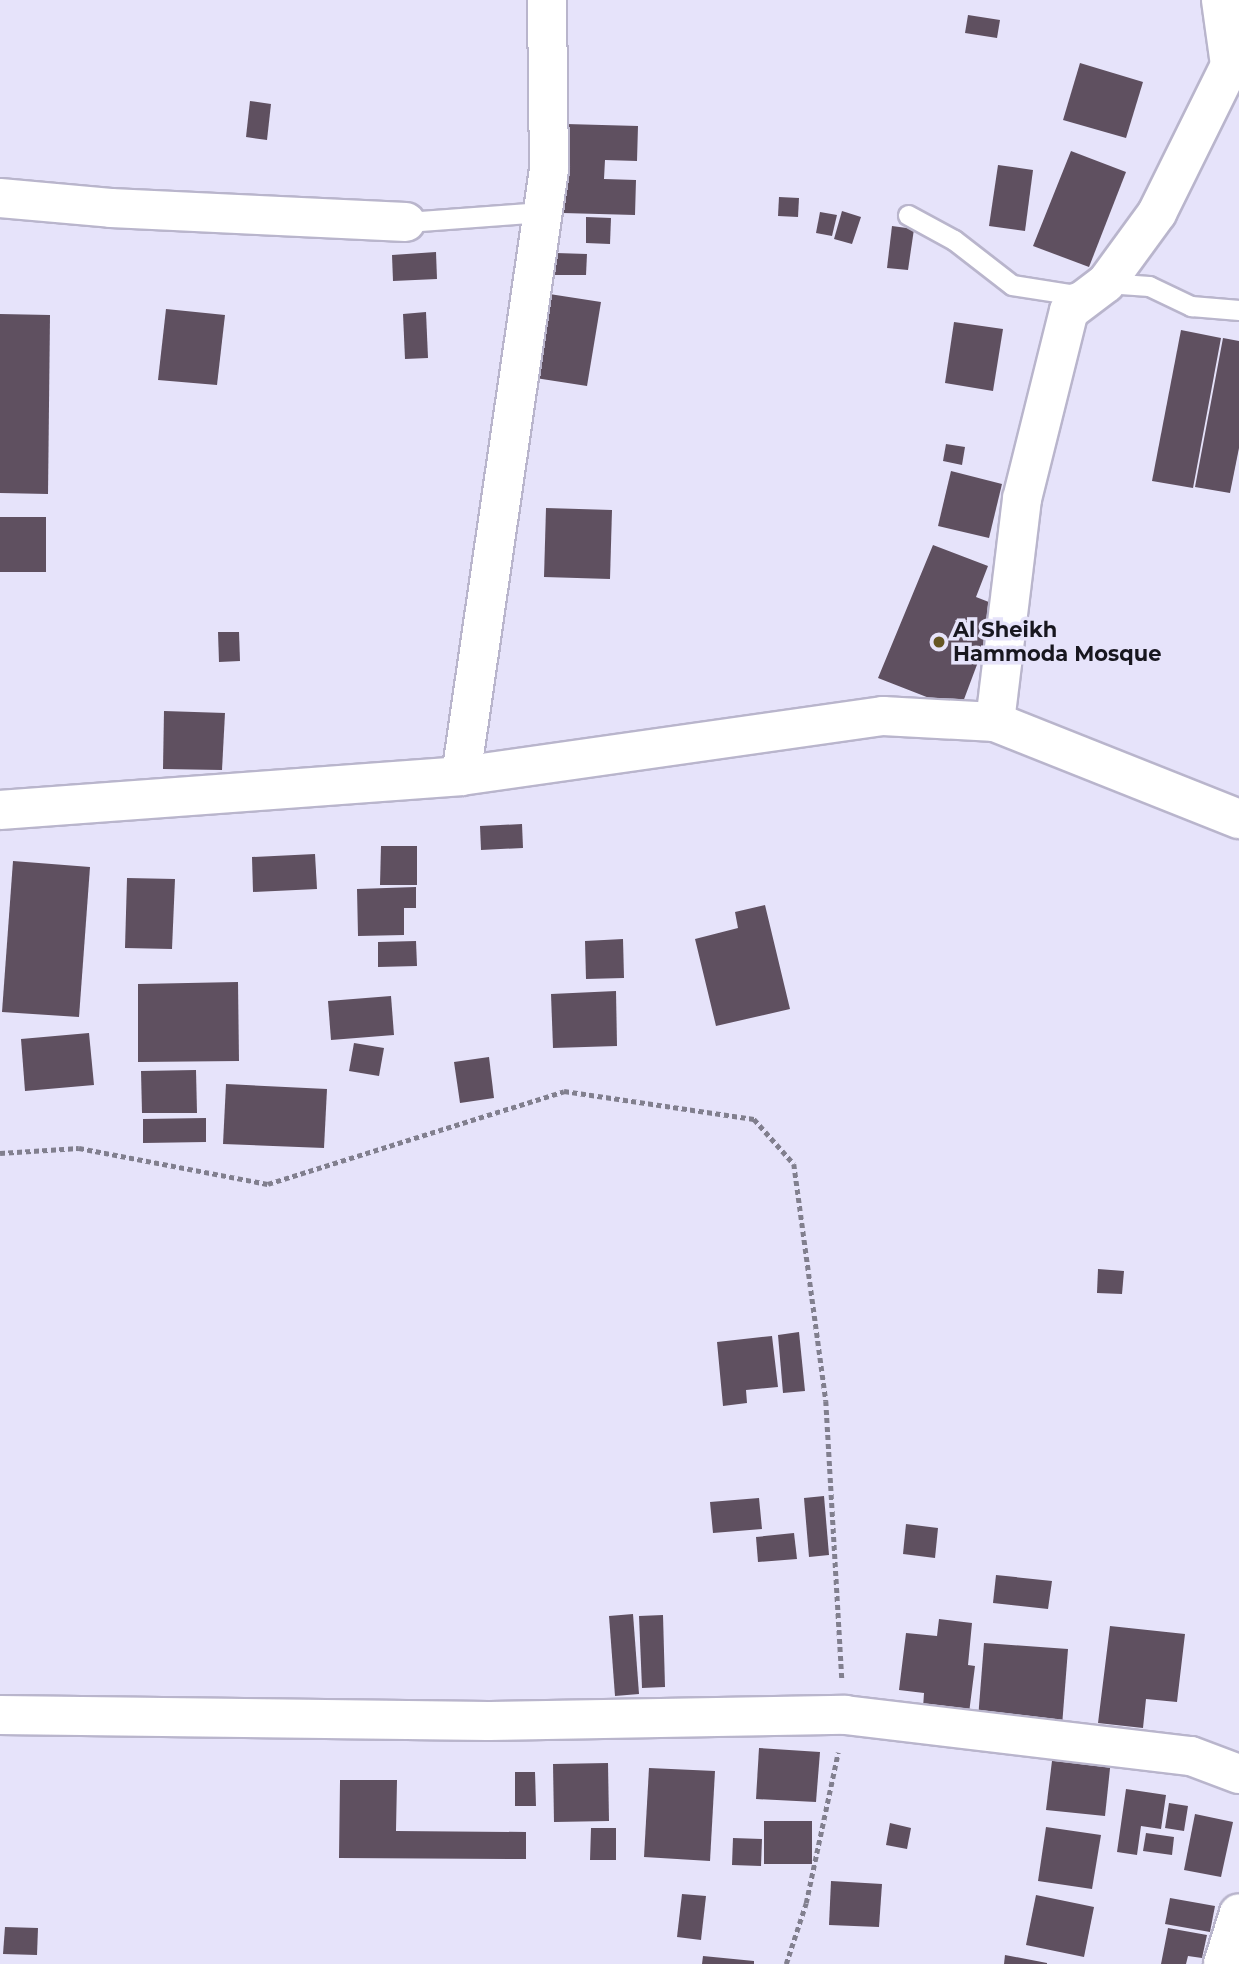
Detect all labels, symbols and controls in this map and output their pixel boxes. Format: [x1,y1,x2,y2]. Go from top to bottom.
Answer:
place label: Al Sheikh Hammoda Mosque [953,617,1161,667]
marker: Al Sheikh Hammoda Mosque [931,634,947,650]

